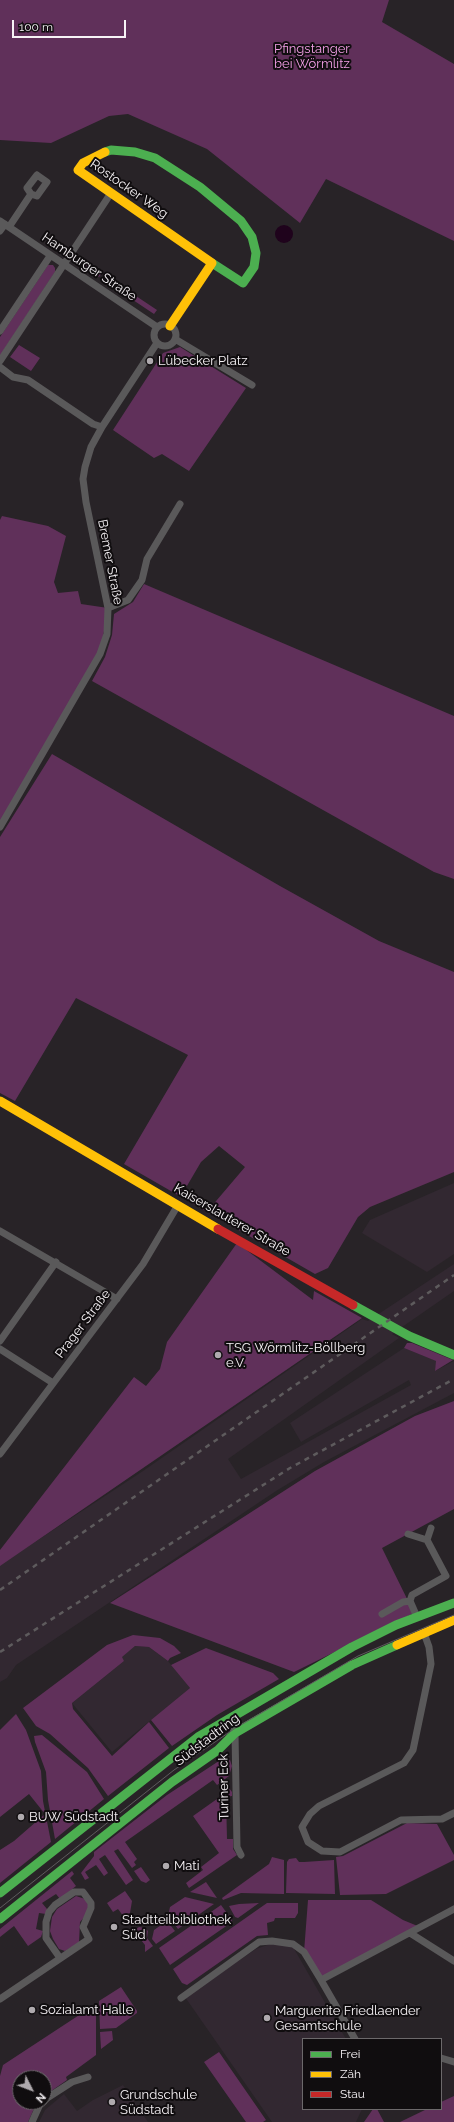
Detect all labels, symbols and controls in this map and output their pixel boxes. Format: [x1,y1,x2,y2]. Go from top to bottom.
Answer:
scale bar [14,12,128,38]
text: 100 m [19,20,53,34]
park label: Pfingstanger bei Wörmlitz [274,41,350,72]
street label: Rostocker Weg [87,156,171,222]
street label: Hamburger Straße [39,230,139,304]
place label: Lübecker Platz [158,353,248,369]
marker: Lübecker Platz [145,356,155,366]
street label: Bremer Straße [94,518,126,606]
street label: Kaiserslauterer Straße [171,1180,293,1260]
street label: Prager Straße [52,1287,114,1361]
place label: TSG Wörmlitz-Böllberg e.V. [226,1340,365,1371]
marker: TSG Wörmlitz-Böllberg e.V. [213,1350,223,1360]
street label: Südstadtring [172,1711,242,1769]
street label: Turiner Eck [216,1753,232,1821]
place label: BUW Südstadt [29,1809,118,1825]
marker: BUW Südstadt [16,1812,26,1822]
place label: Mati [174,1858,200,1874]
marker: Mati [161,1861,171,1871]
place label: Stadtteilbibliothek Süd [122,1912,231,1943]
marker: Stadtteilbibliothek Süd [109,1922,119,1932]
place label: Sozialamt Halle [40,2002,133,2018]
place label: Marguerite Friedlaender Gesamtschule [275,2003,420,2034]
marker: Sozialamt Halle [27,2005,37,2015]
marker: Marguerite Friedlaender Gesamtschule [262,2013,272,2023]
legend [302,2038,442,2110]
text: Frei [340,2047,360,2061]
text: Zäh [340,2067,361,2081]
north arrow [12,2070,52,2110]
place label: Grundschule Südstadt [120,2087,197,2118]
text: Stau [340,2087,365,2101]
text: N [33,2090,48,2105]
marker: Grundschule Südstadt [107,2097,117,2107]

